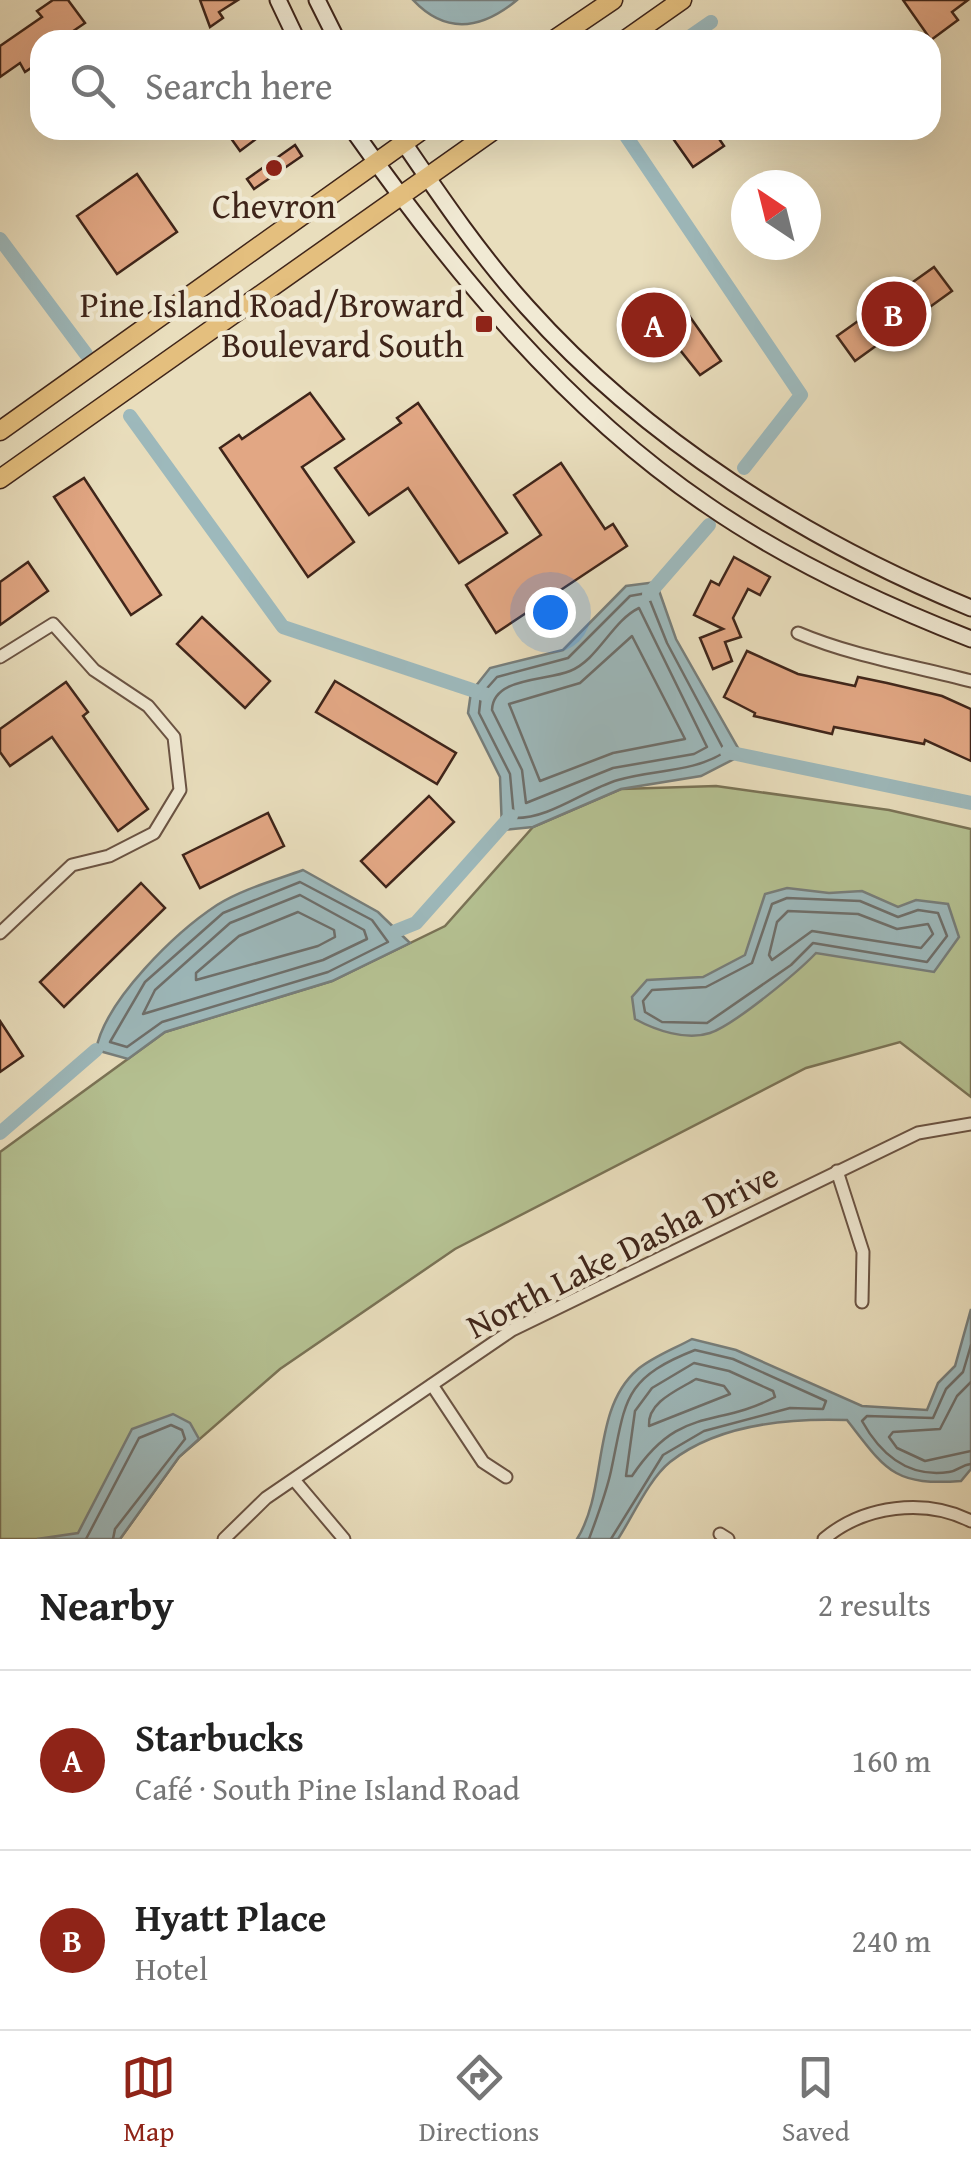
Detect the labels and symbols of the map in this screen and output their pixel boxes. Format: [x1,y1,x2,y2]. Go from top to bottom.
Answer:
marker: Chevron [263,157,285,179]
north arrow [731,170,821,260]
place label: Chevron [212,180,336,231]
pin: B [862,276,926,352]
place label: Pine Island Road/Broward Boulevard South [80,279,464,370]
pin: A [622,288,686,362]
marker: Pine Island Road/Broward Boulevard South [473,313,495,335]
your location [525,587,576,638]
street label: North Lake Dasha Drive [457,1149,787,1351]

